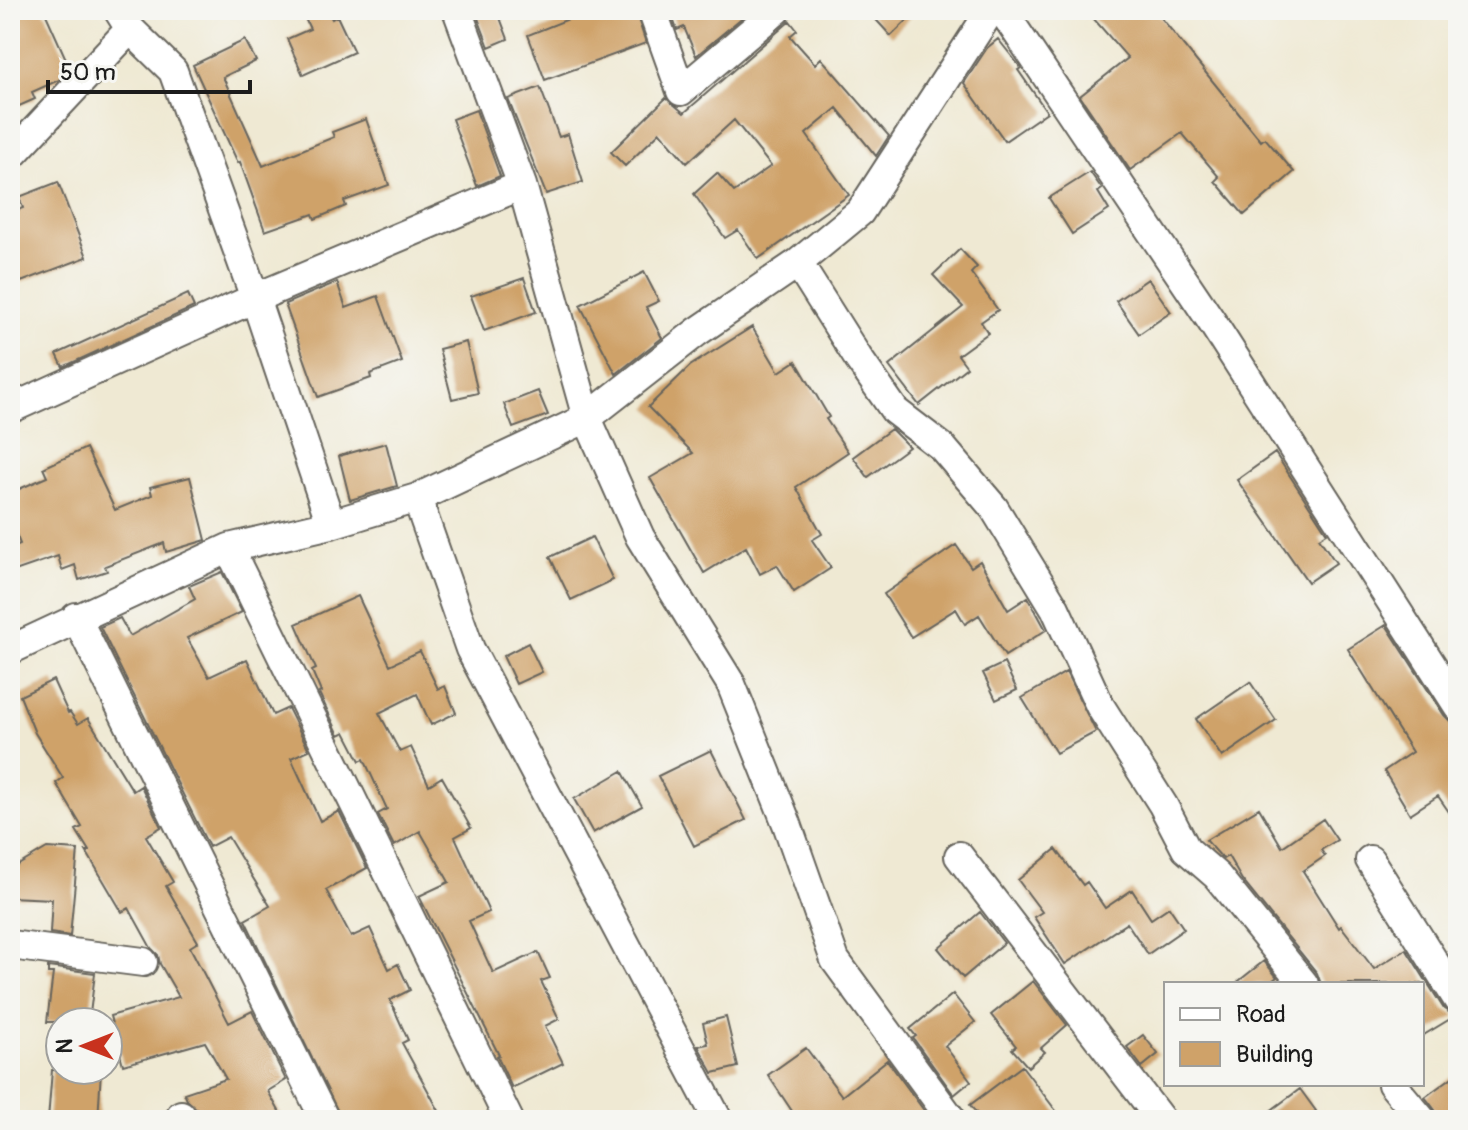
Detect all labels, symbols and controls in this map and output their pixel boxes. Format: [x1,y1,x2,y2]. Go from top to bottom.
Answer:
scale bar [48,44,250,94]
text: 50 m [60,58,116,87]
legend [1164,982,1424,1086]
text: Road [1236,1000,1286,1029]
north arrow [44,1006,124,1086]
text: N [51,1038,79,1053]
text: Building [1236,1040,1313,1069]

